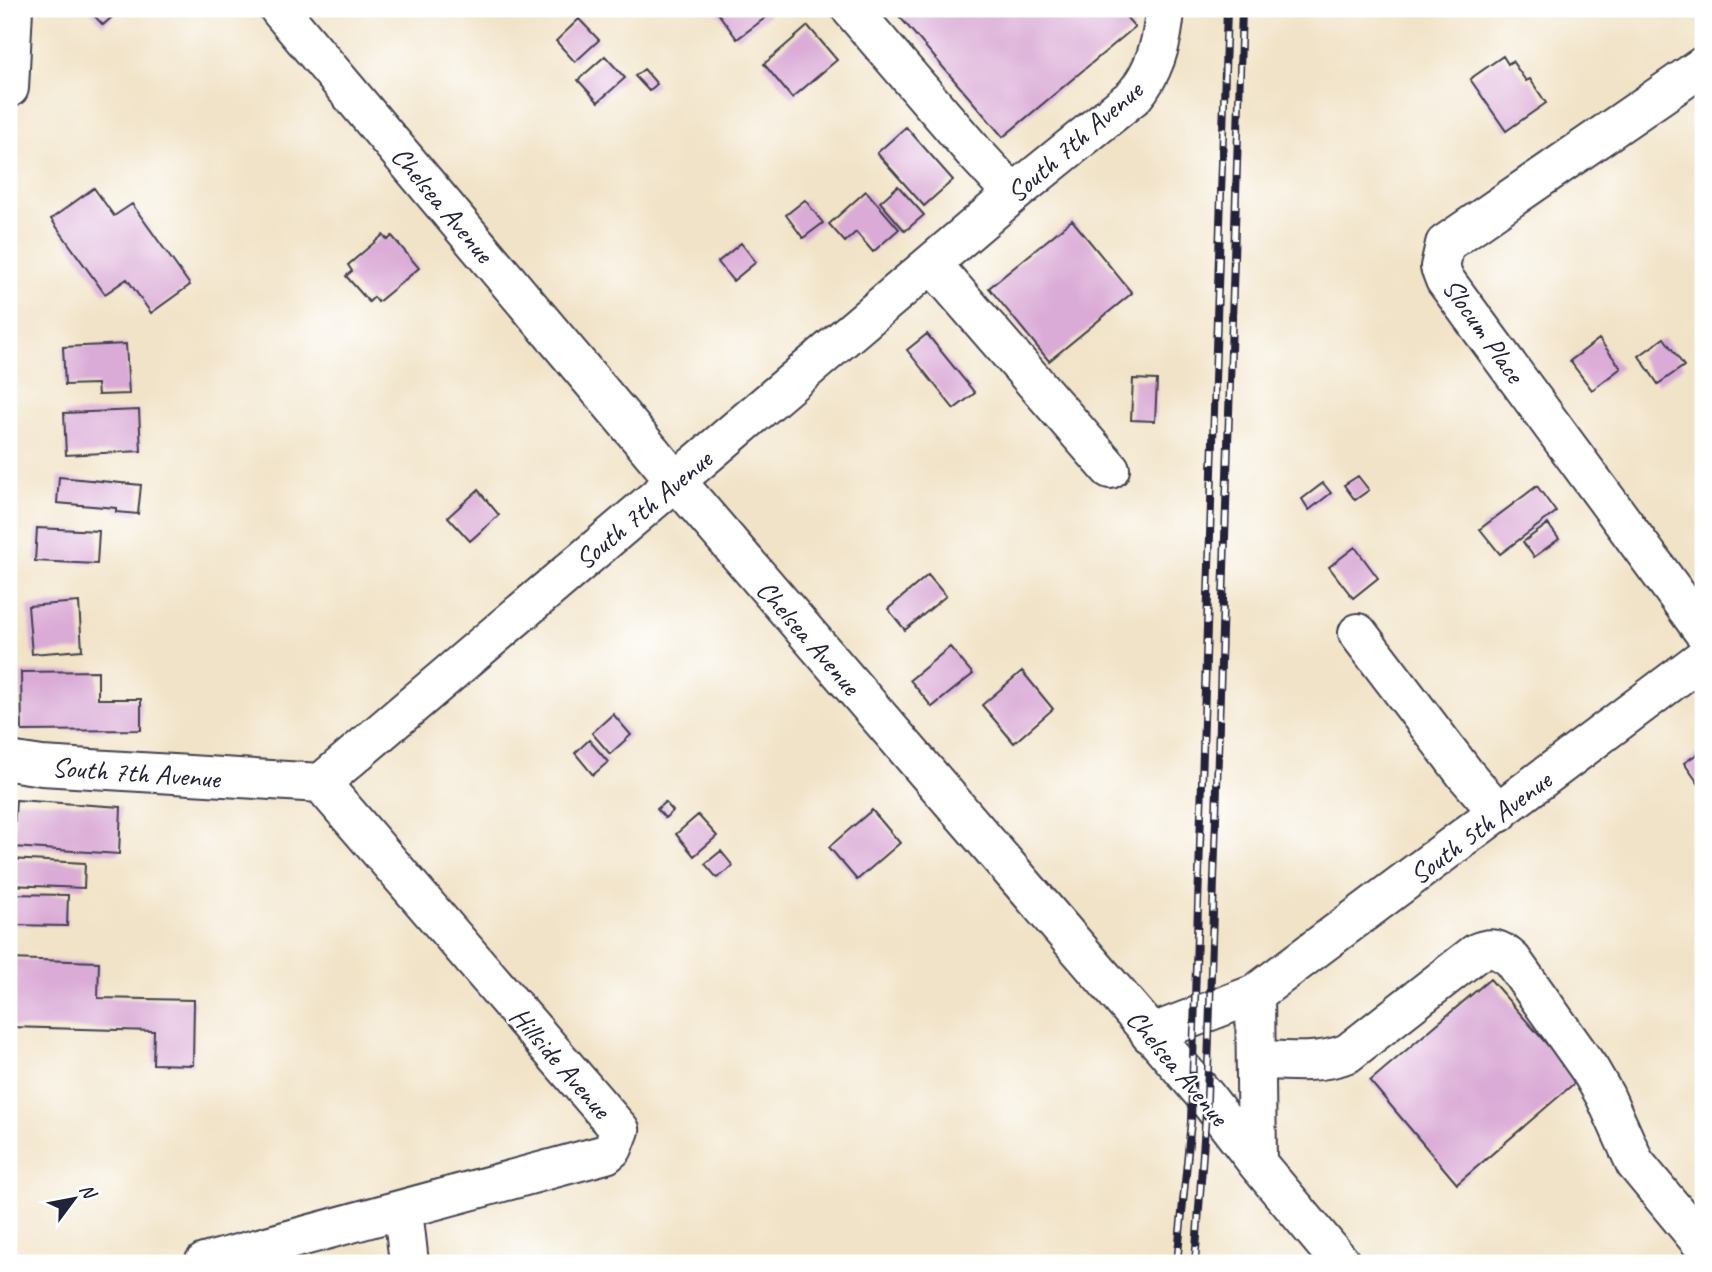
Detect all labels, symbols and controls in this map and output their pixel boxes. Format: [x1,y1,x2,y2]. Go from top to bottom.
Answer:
street label: South 7th Avenue [999,72,1151,210]
street label: Chelsea Avenue [384,139,503,271]
street label: Slocum Place [1435,271,1533,391]
street label: South 7th Avenue [568,441,720,577]
street label: Chelsea Avenue [749,573,869,704]
street label: South 7th Avenue [51,749,223,796]
street label: South 5th Avenue [1403,762,1560,892]
street label: Hillside Avenue [503,999,620,1127]
street label: Chelsea Avenue [1119,1002,1238,1134]
north arrow [38,1164,108,1234]
text: N [74,1179,103,1205]

